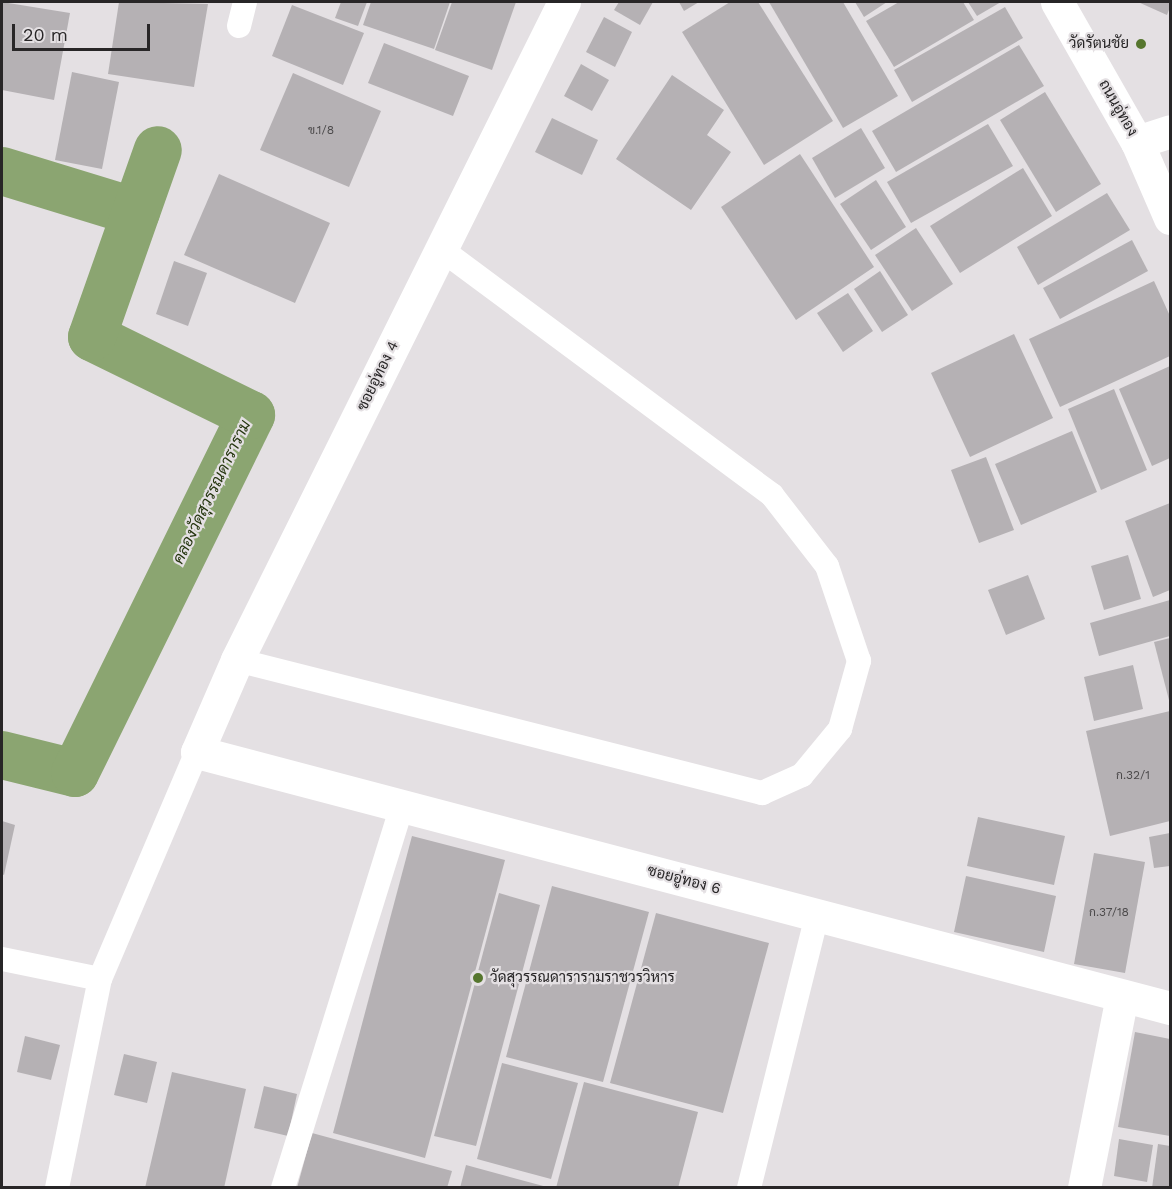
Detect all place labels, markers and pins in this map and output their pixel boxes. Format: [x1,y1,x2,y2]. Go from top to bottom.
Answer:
place label: วัดรัตนชัย [1069,35,1129,53]
marker: วัดรัตนชัย [1134,37,1148,51]
place label: วัดสุวรรณดารารามราชวรวิหาร [490,969,675,987]
marker: วัดสุวรรณดารารามราชวรวิหาร [471,971,485,985]

